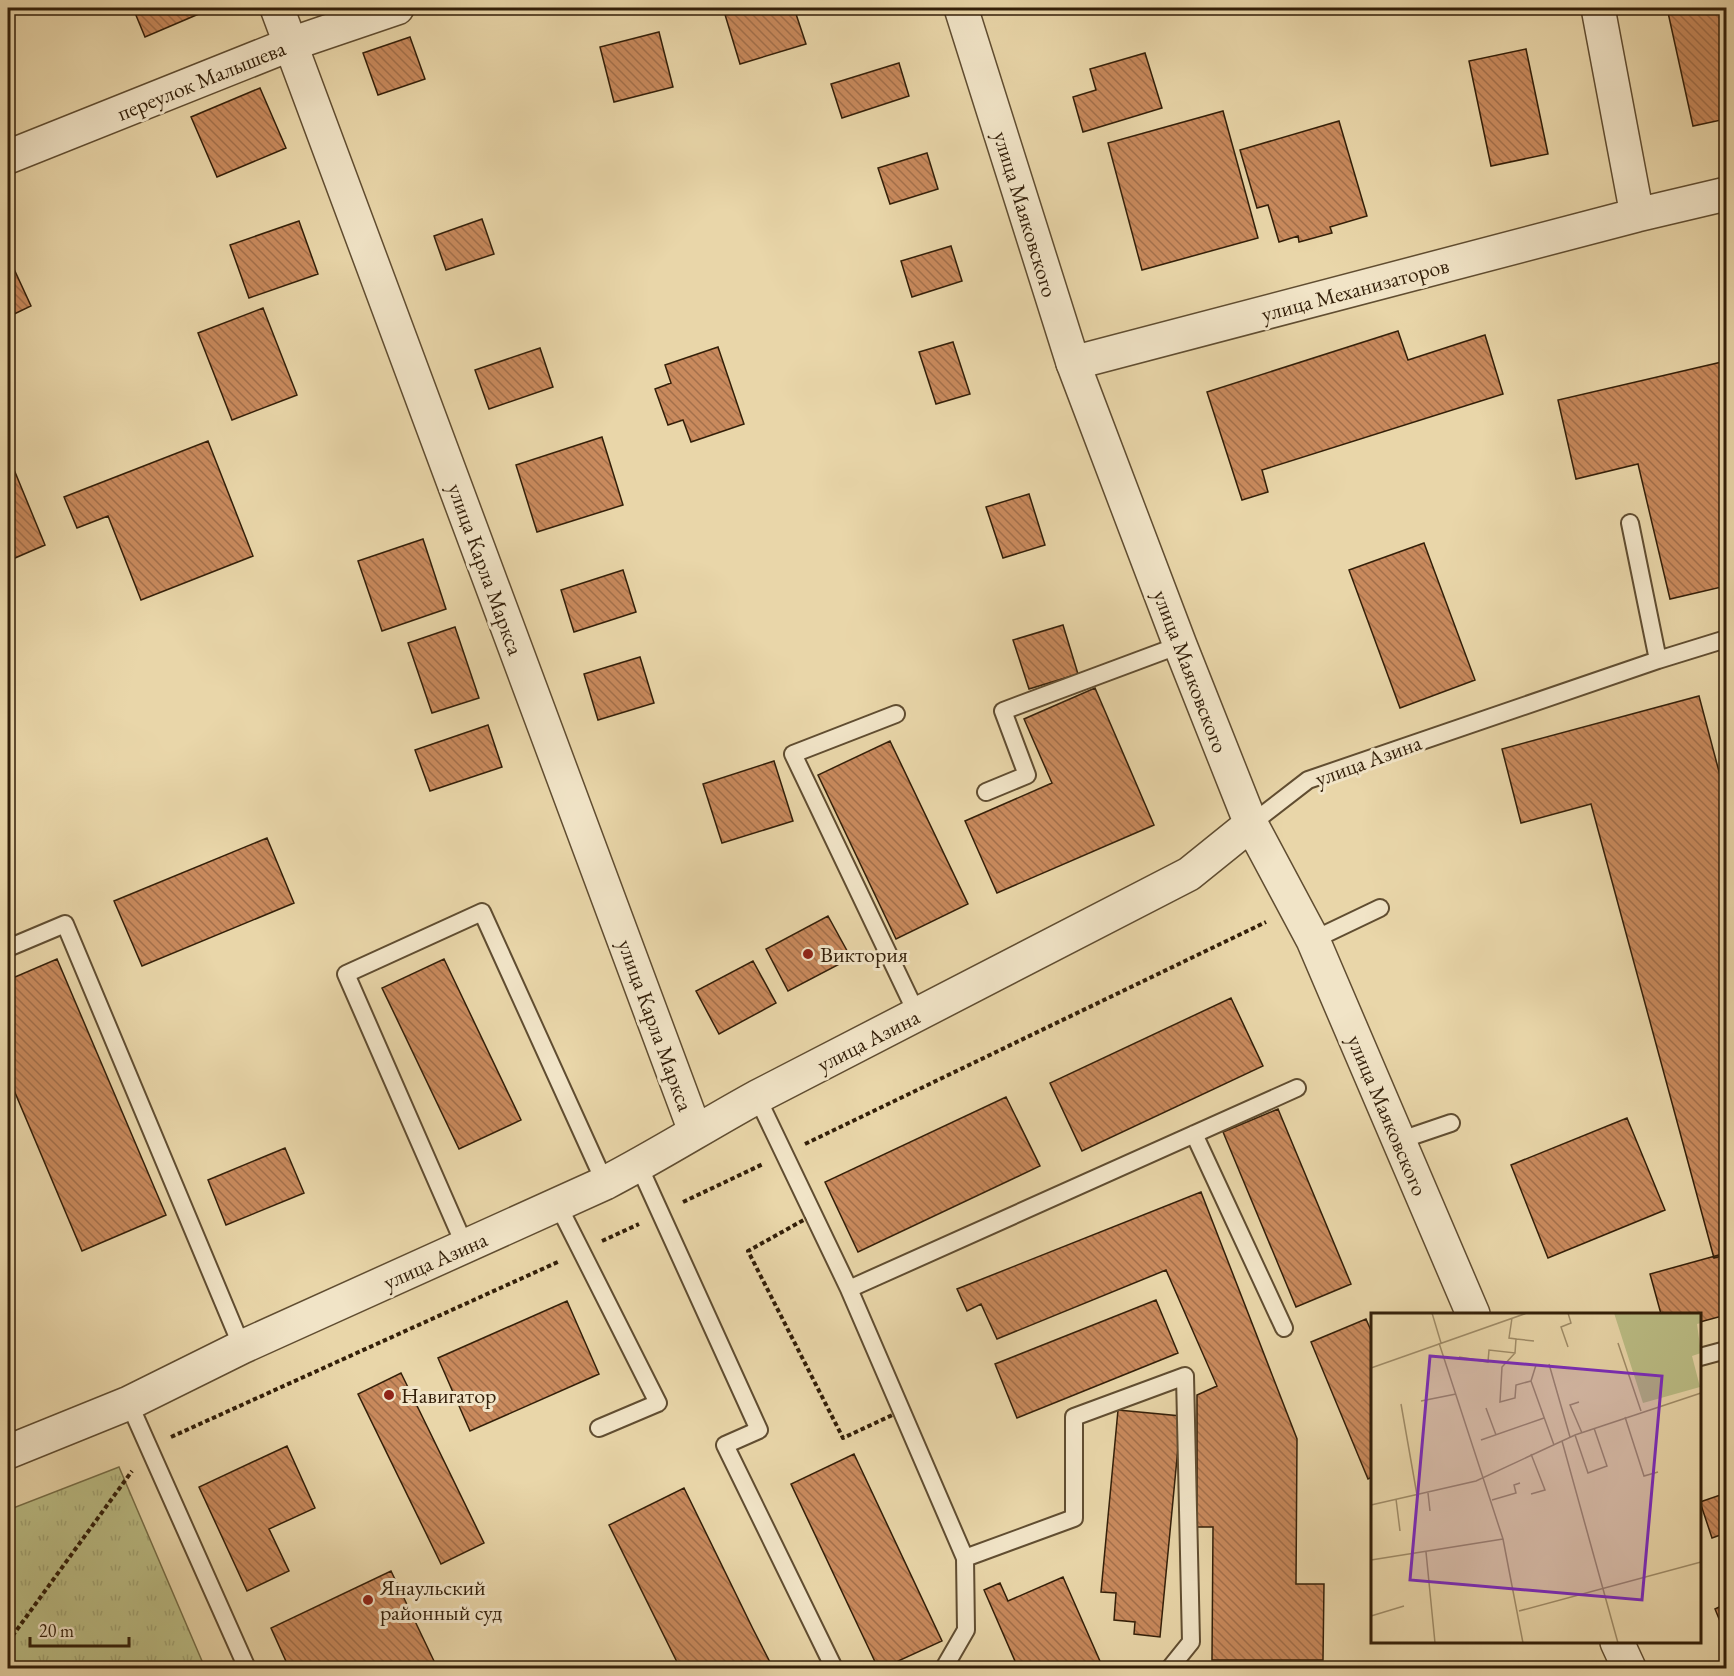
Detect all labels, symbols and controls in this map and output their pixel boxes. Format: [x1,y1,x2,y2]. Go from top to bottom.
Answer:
street label: переулок Малышева [113,33,290,127]
street label: улица Маяковского [986,128,1065,301]
street label: улица Механизаторов [1258,250,1452,328]
street label: улица Карла Маркса [441,479,530,659]
street label: улица Маяковского [1146,586,1235,757]
street label: улица Азина [1311,728,1426,793]
street label: улица Карла Маркса [611,935,700,1115]
place label: Виктория [820,940,908,969]
marker: Виктория [801,947,815,961]
street label: улица Азина [812,1002,925,1079]
street label: улица Маяковского [1341,1030,1435,1200]
street label: улица Азина [378,1224,492,1296]
inset map [1371,1313,1701,1643]
place label: Навигатор [401,1381,496,1410]
marker: Навигатор [382,1388,396,1402]
place label: Янаульский районный суд [379,1573,502,1627]
marker: Янаульский районный суд [361,1593,375,1607]
scale bar [30,1610,129,1648]
text: 20 m [39,1619,74,1642]

